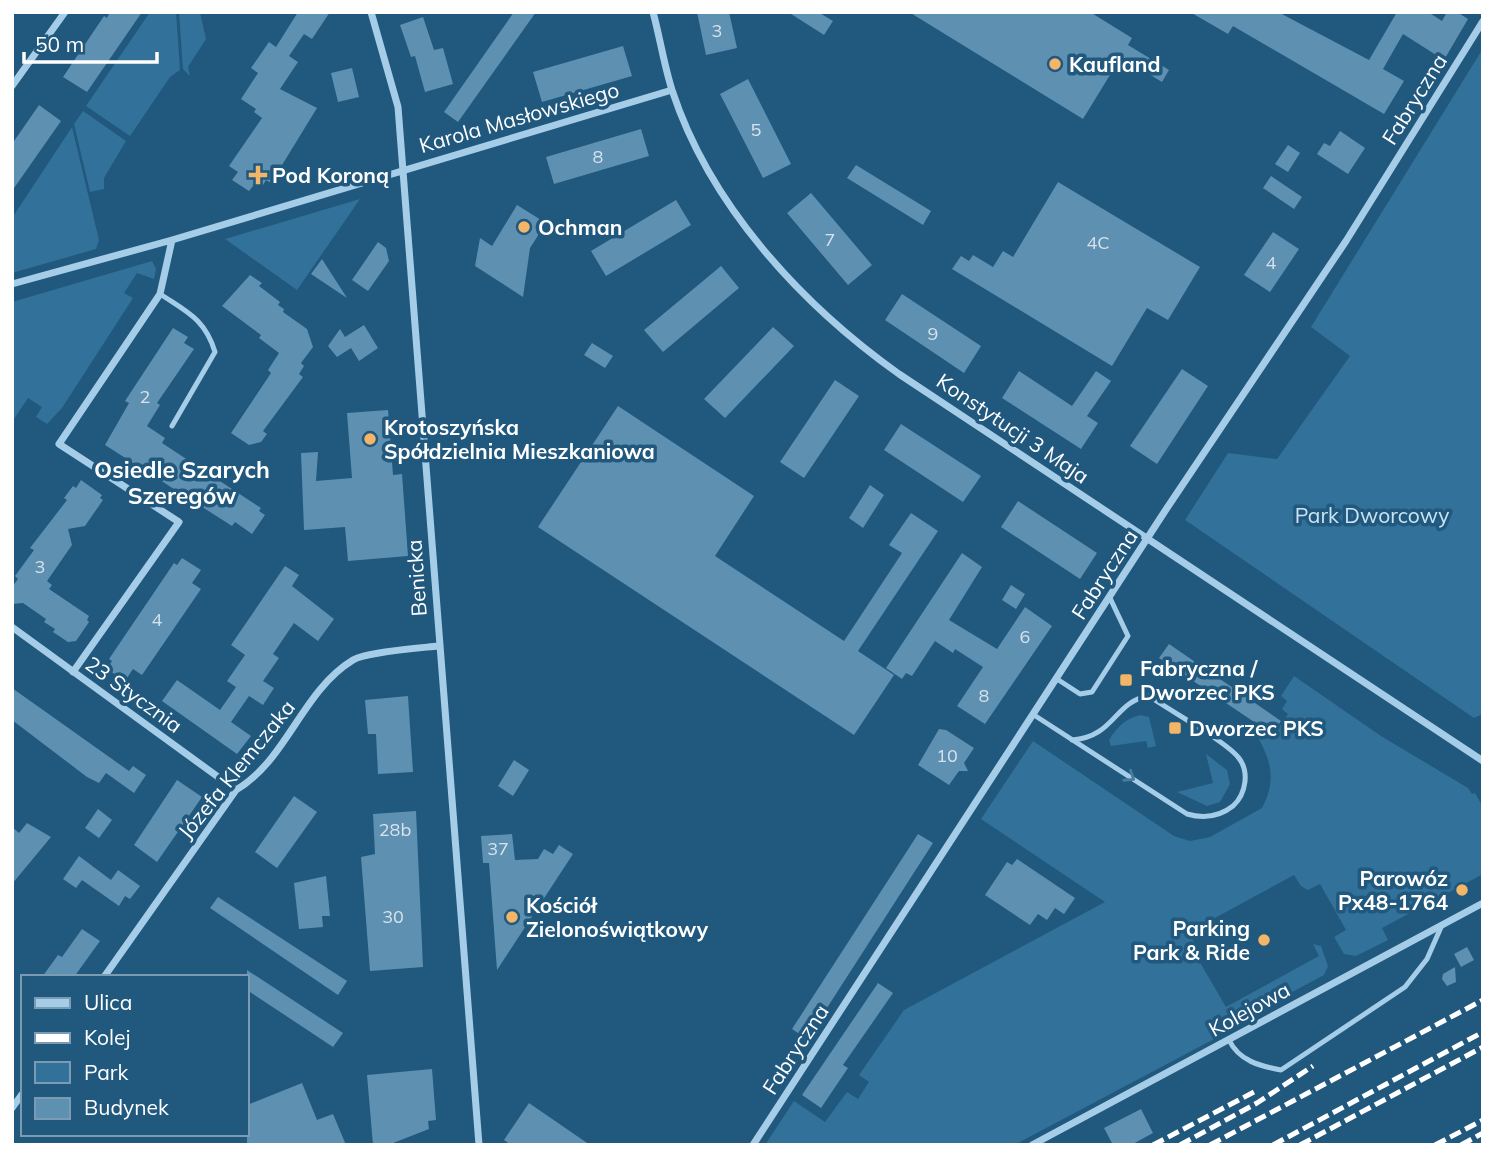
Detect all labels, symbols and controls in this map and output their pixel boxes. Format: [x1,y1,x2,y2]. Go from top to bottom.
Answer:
house number: 3 [712,19,722,42]
scale bar [24,21,158,65]
text: 50 m [35,31,84,57]
street label: Fabryczna [1376,49,1452,149]
place label: Kaufland [1069,51,1160,77]
marker: Kaufland [1047,56,1063,72]
street label: Karola Masłowskiego [416,76,622,158]
house number: 5 [751,118,762,141]
house number: 8 [593,145,603,168]
place label: Pod Koroną [272,162,389,188]
marker: Pod Koroną [250,167,266,183]
place label: Ochman [538,214,622,240]
marker: Ochman [516,219,532,235]
house number: 7 [825,228,835,251]
house number: 4C [1086,231,1110,254]
house number: 4 [1266,251,1277,274]
house number: 9 [928,322,938,345]
street label: Konstytucji 3 Maja [932,367,1094,489]
house number: 2 [140,385,150,408]
place label: Krotoszyńska Spółdzielnia Mieszkaniowa [384,414,655,464]
marker: Krotoszyńska Spółdzielnia Mieszkaniowa [362,431,378,447]
district label: Osiedle Szarych Szeregów [94,455,270,510]
park label: Park Dworcowy [1295,502,1449,528]
street label: Fabryczna [1065,524,1143,624]
street label: Benicka [400,539,432,617]
house number: 3 [35,555,45,578]
house number: 4 [152,608,163,631]
house number: 6 [1020,625,1030,648]
street label: 23 Stycznia [80,650,188,738]
place label: Fabryczna / Dworzec PKS [1140,655,1275,705]
marker: Fabryczna / Dworzec PKS [1118,672,1134,688]
house number: 8 [979,684,989,707]
street label: Józefa Klemczaka [172,694,300,844]
place label: Dworzec PKS [1189,715,1324,741]
marker: Dworzec PKS [1167,720,1183,736]
house number: 10 [936,744,958,767]
one-way arrow [1122,768,1135,781]
house number: 28b [379,818,411,841]
house number: 37 [487,837,509,860]
place label: Parowóz Px48-1764 [1338,865,1448,915]
marker: Parowóz Px48-1764 [1454,882,1470,898]
place label: Kościół Zielonoświątkowy [526,892,709,942]
house number: 30 [382,905,404,928]
marker: Kościół Zielonoświątkowy [504,909,520,925]
place label: Parking Park & Ride [1133,915,1250,965]
marker: Parking Park & Ride [1256,932,1272,948]
legend [21,975,248,1136]
street label: Kolejowa [1204,976,1294,1042]
text: Ulica [84,989,132,1015]
street label: Fabryczna [756,999,834,1099]
text: Kolej [84,1024,131,1050]
text: Park [84,1059,128,1085]
text: Budynek [84,1094,169,1120]

